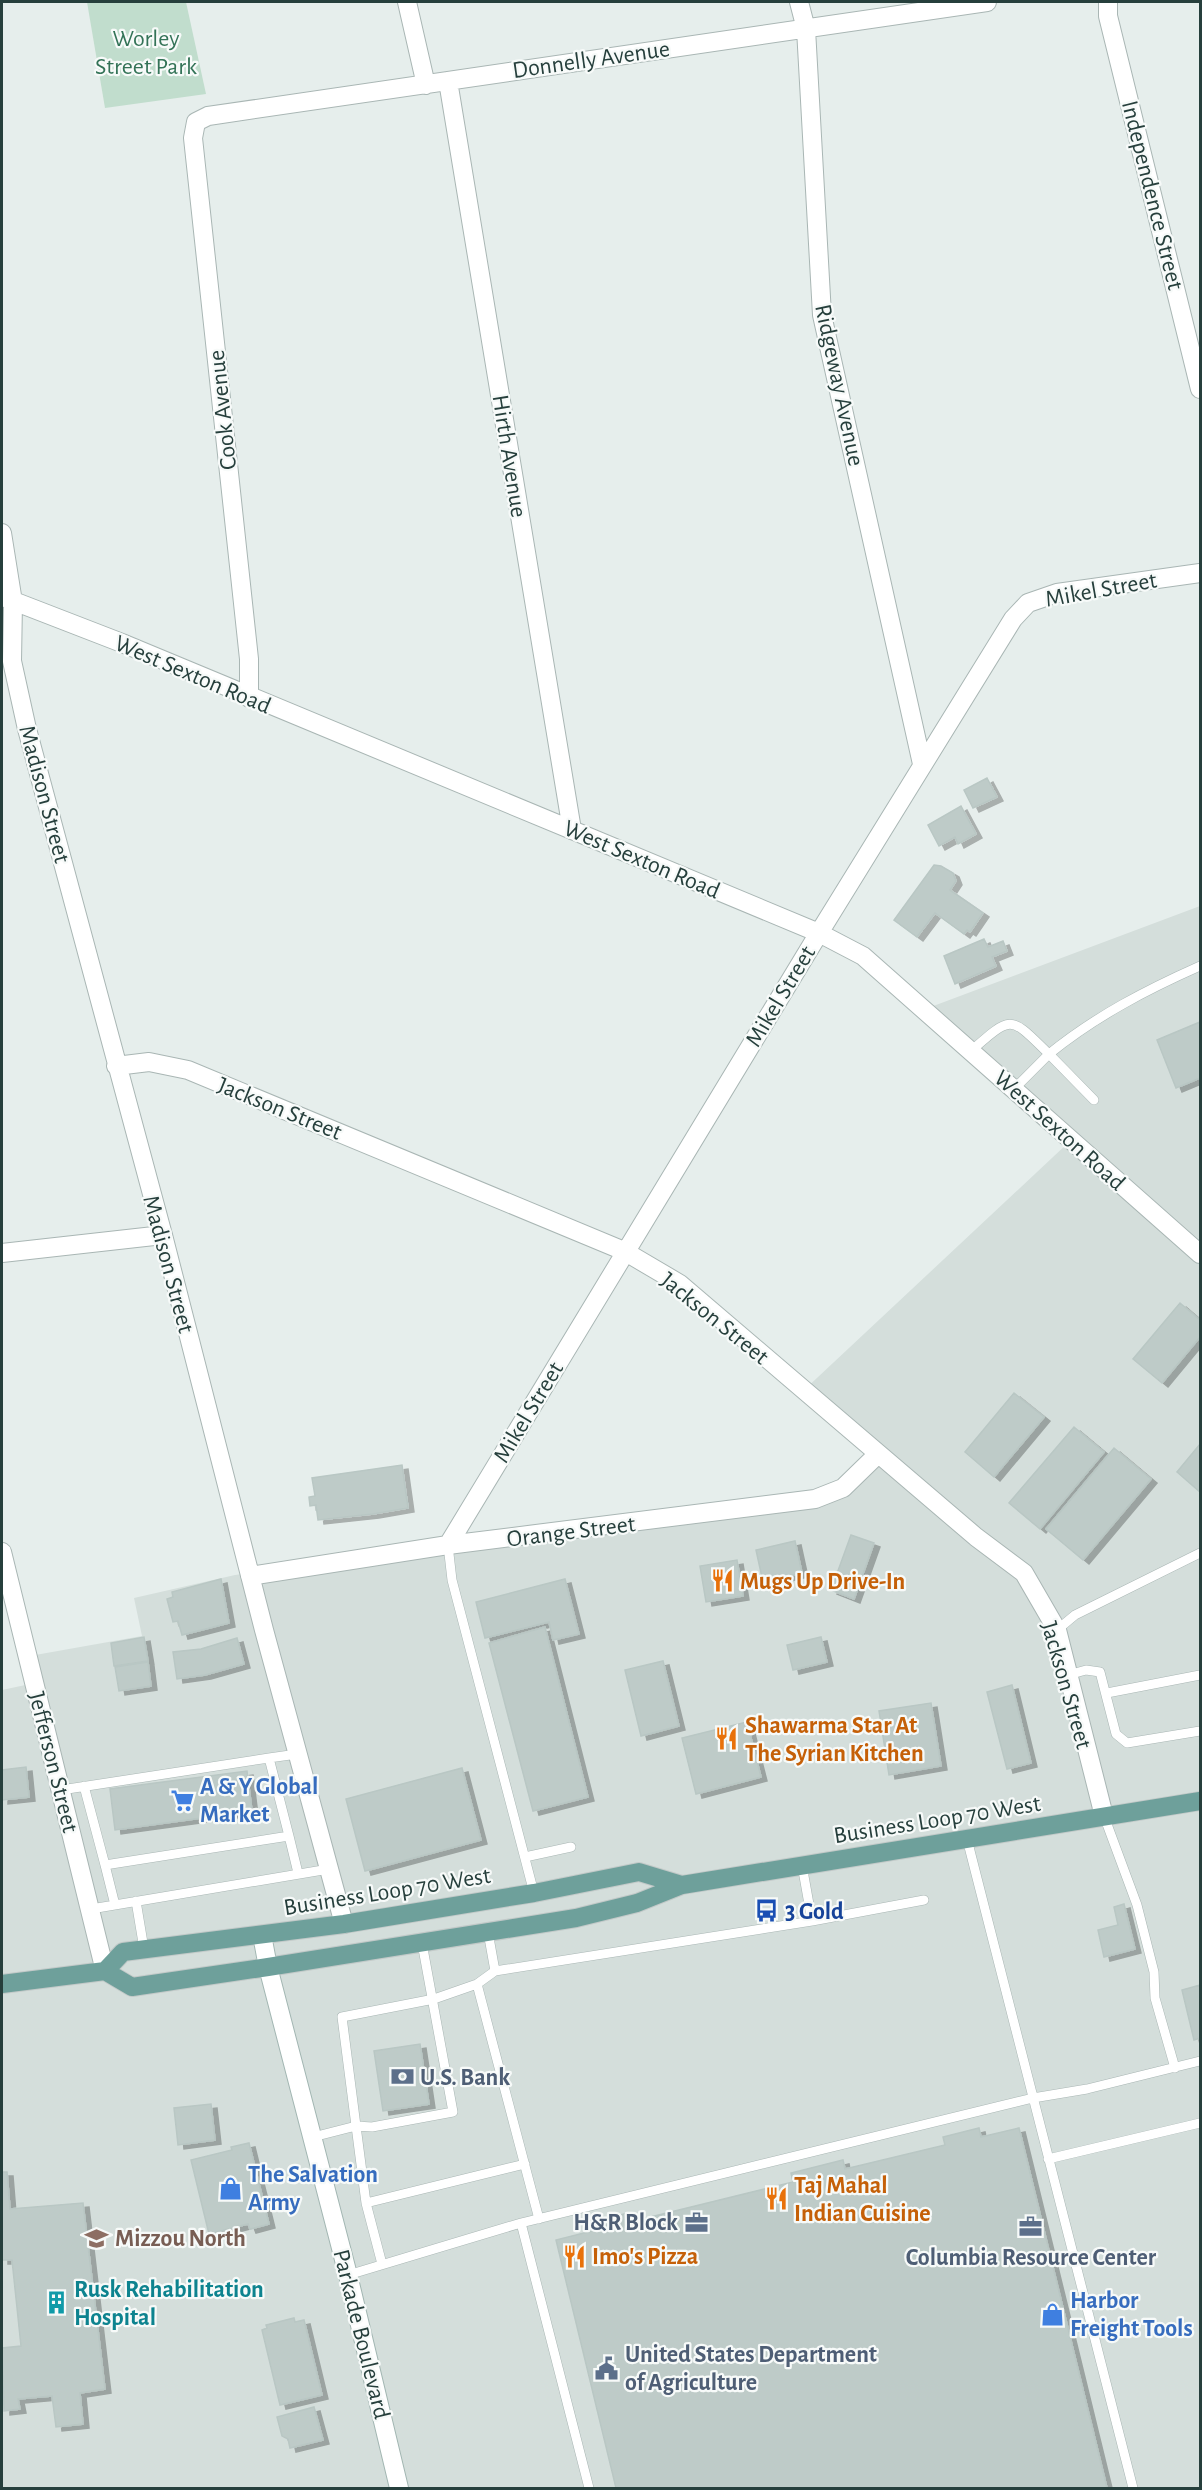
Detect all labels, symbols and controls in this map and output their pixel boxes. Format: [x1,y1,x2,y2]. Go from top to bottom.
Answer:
park label: Worley Street Park [95,27,197,79]
street label: Donnelly Avenue [511,37,671,83]
street label: Independence Street [1117,98,1187,293]
street label: Ridgeway Avenue [810,302,868,468]
street label: Cook Avenue [205,349,241,471]
street label: Hirth Avenue [487,393,531,519]
street label: Mikel Street [1044,568,1159,612]
street label: West Sexton Road [111,631,274,719]
street label: Madison Street [14,723,74,866]
street label: West Sexton Road [560,816,723,904]
street label: Mikel Street [742,942,820,1051]
street label: West Sexton Road [989,1066,1130,1196]
street label: Jackson Street [214,1073,345,1145]
street label: Madison Street [138,1193,198,1336]
street label: Jackson Street [656,1268,773,1370]
street label: Mikel Street [490,1358,568,1467]
street label: Orange Street [506,1512,637,1552]
restaurant icon: Mugs Up Drive-In [709,1568,735,1594]
place label: Mugs Up Drive-In [740,1570,905,1594]
street label: Jackson Street [1036,1619,1096,1752]
street label: Jefferson Street [24,1689,82,1835]
place label: Shawarma Star At The Syrian Kitchen [745,1714,924,1766]
restaurant icon: Shawarma Star At The Syrian Kitchen [714,1726,740,1752]
place label: A & Y Global Market [200,1775,318,1827]
supermarket icon: A & Y Global Market [169,1787,195,1813]
street label: Business Loop 70 West [832,1792,1043,1848]
street label: Business Loop 70 West [282,1864,493,1920]
bus stop icon: 3 Gold [754,1898,780,1924]
place label: 3 Gold [785,1900,844,1924]
bank icon: U.S. Bank [389,2064,415,2090]
place label: U.S. Bank [420,2066,510,2090]
place label: The Salvation Army [248,2163,378,2215]
place label: Taj Mahal Indian Cuisine [794,2174,931,2226]
shop icon: The Salvation Army [217,2175,243,2201]
restaurant icon: Taj Mahal Indian Cuisine [763,2186,789,2212]
office icon: H&R Block [683,2209,709,2235]
place label: H&R Block [573,2211,678,2235]
office icon: Columbia Resource Center [1018,2214,1044,2240]
school or university icon: Mizzou North [84,2225,110,2251]
place label: Mizzou North [115,2227,246,2251]
restaurant icon: Imo's Pizza [561,2243,587,2269]
place label: Imo's Pizza [592,2245,698,2269]
place label: Columbia Resource Center [906,2246,1157,2270]
street label: Parkade Boulevard [328,2247,394,2422]
place label: Rusk Rehabilitation Hospital [74,2278,264,2330]
place label: Harbor Freight Tools [1070,2289,1193,2341]
building icon: Rusk Rehabilitation Hospital [43,2290,69,2316]
shop icon: Harbor Freight Tools [1039,2301,1065,2327]
place label: United States Department of Agriculture [625,2343,877,2395]
public building icon: United States Department of Agriculture [594,2355,620,2381]

